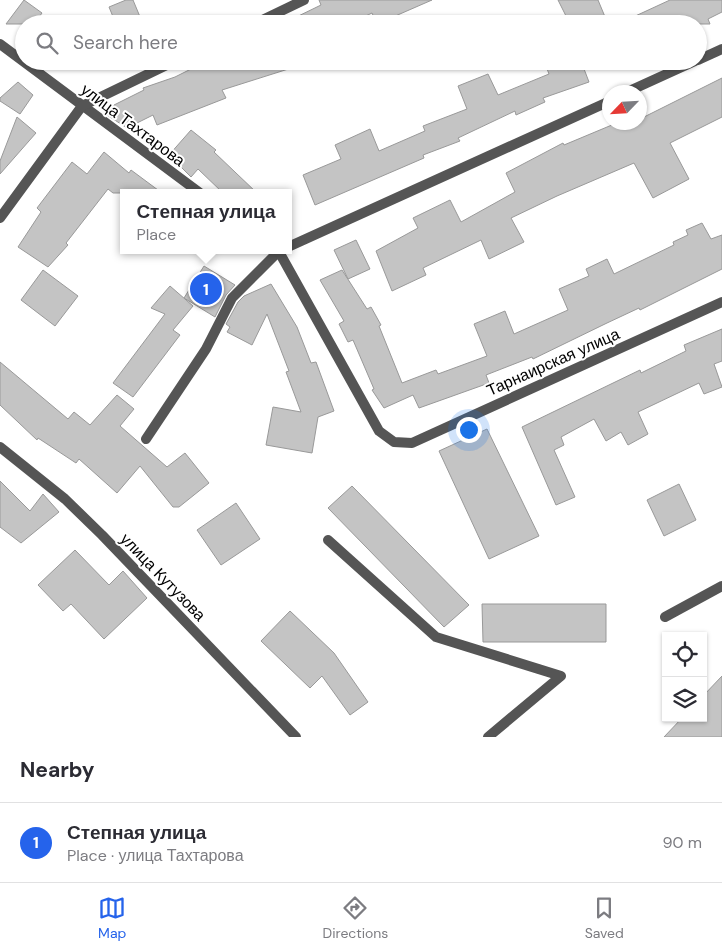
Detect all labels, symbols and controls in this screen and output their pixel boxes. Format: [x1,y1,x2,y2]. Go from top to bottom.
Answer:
search box [15,15,707,70]
icon: search [33,29,61,57]
text: Search here [73,30,178,55]
street label: улица Тахтарова [77,79,189,171]
north arrow [602,85,647,130]
popup [120,189,292,254]
text: Степная улица [136,199,276,224]
text: Place [136,224,176,245]
pin: 1 [190,270,222,308]
street label: Тарнаирская улица [483,323,623,401]
your location [456,417,482,443]
street label: улица Кутузова [116,529,210,625]
map controls [662,632,707,722]
button: locate [662,632,707,677]
button: layers [662,677,707,722]
text: Nearby [20,756,94,784]
text: Степная улица [67,820,206,845]
text: 1 [33,832,39,853]
text: 90 m [662,832,702,853]
text: Place · улица Тахтарова [67,845,244,866]
tab: Map [98,894,126,942]
tab: Directions [323,894,388,942]
tab: Saved [585,894,624,942]

